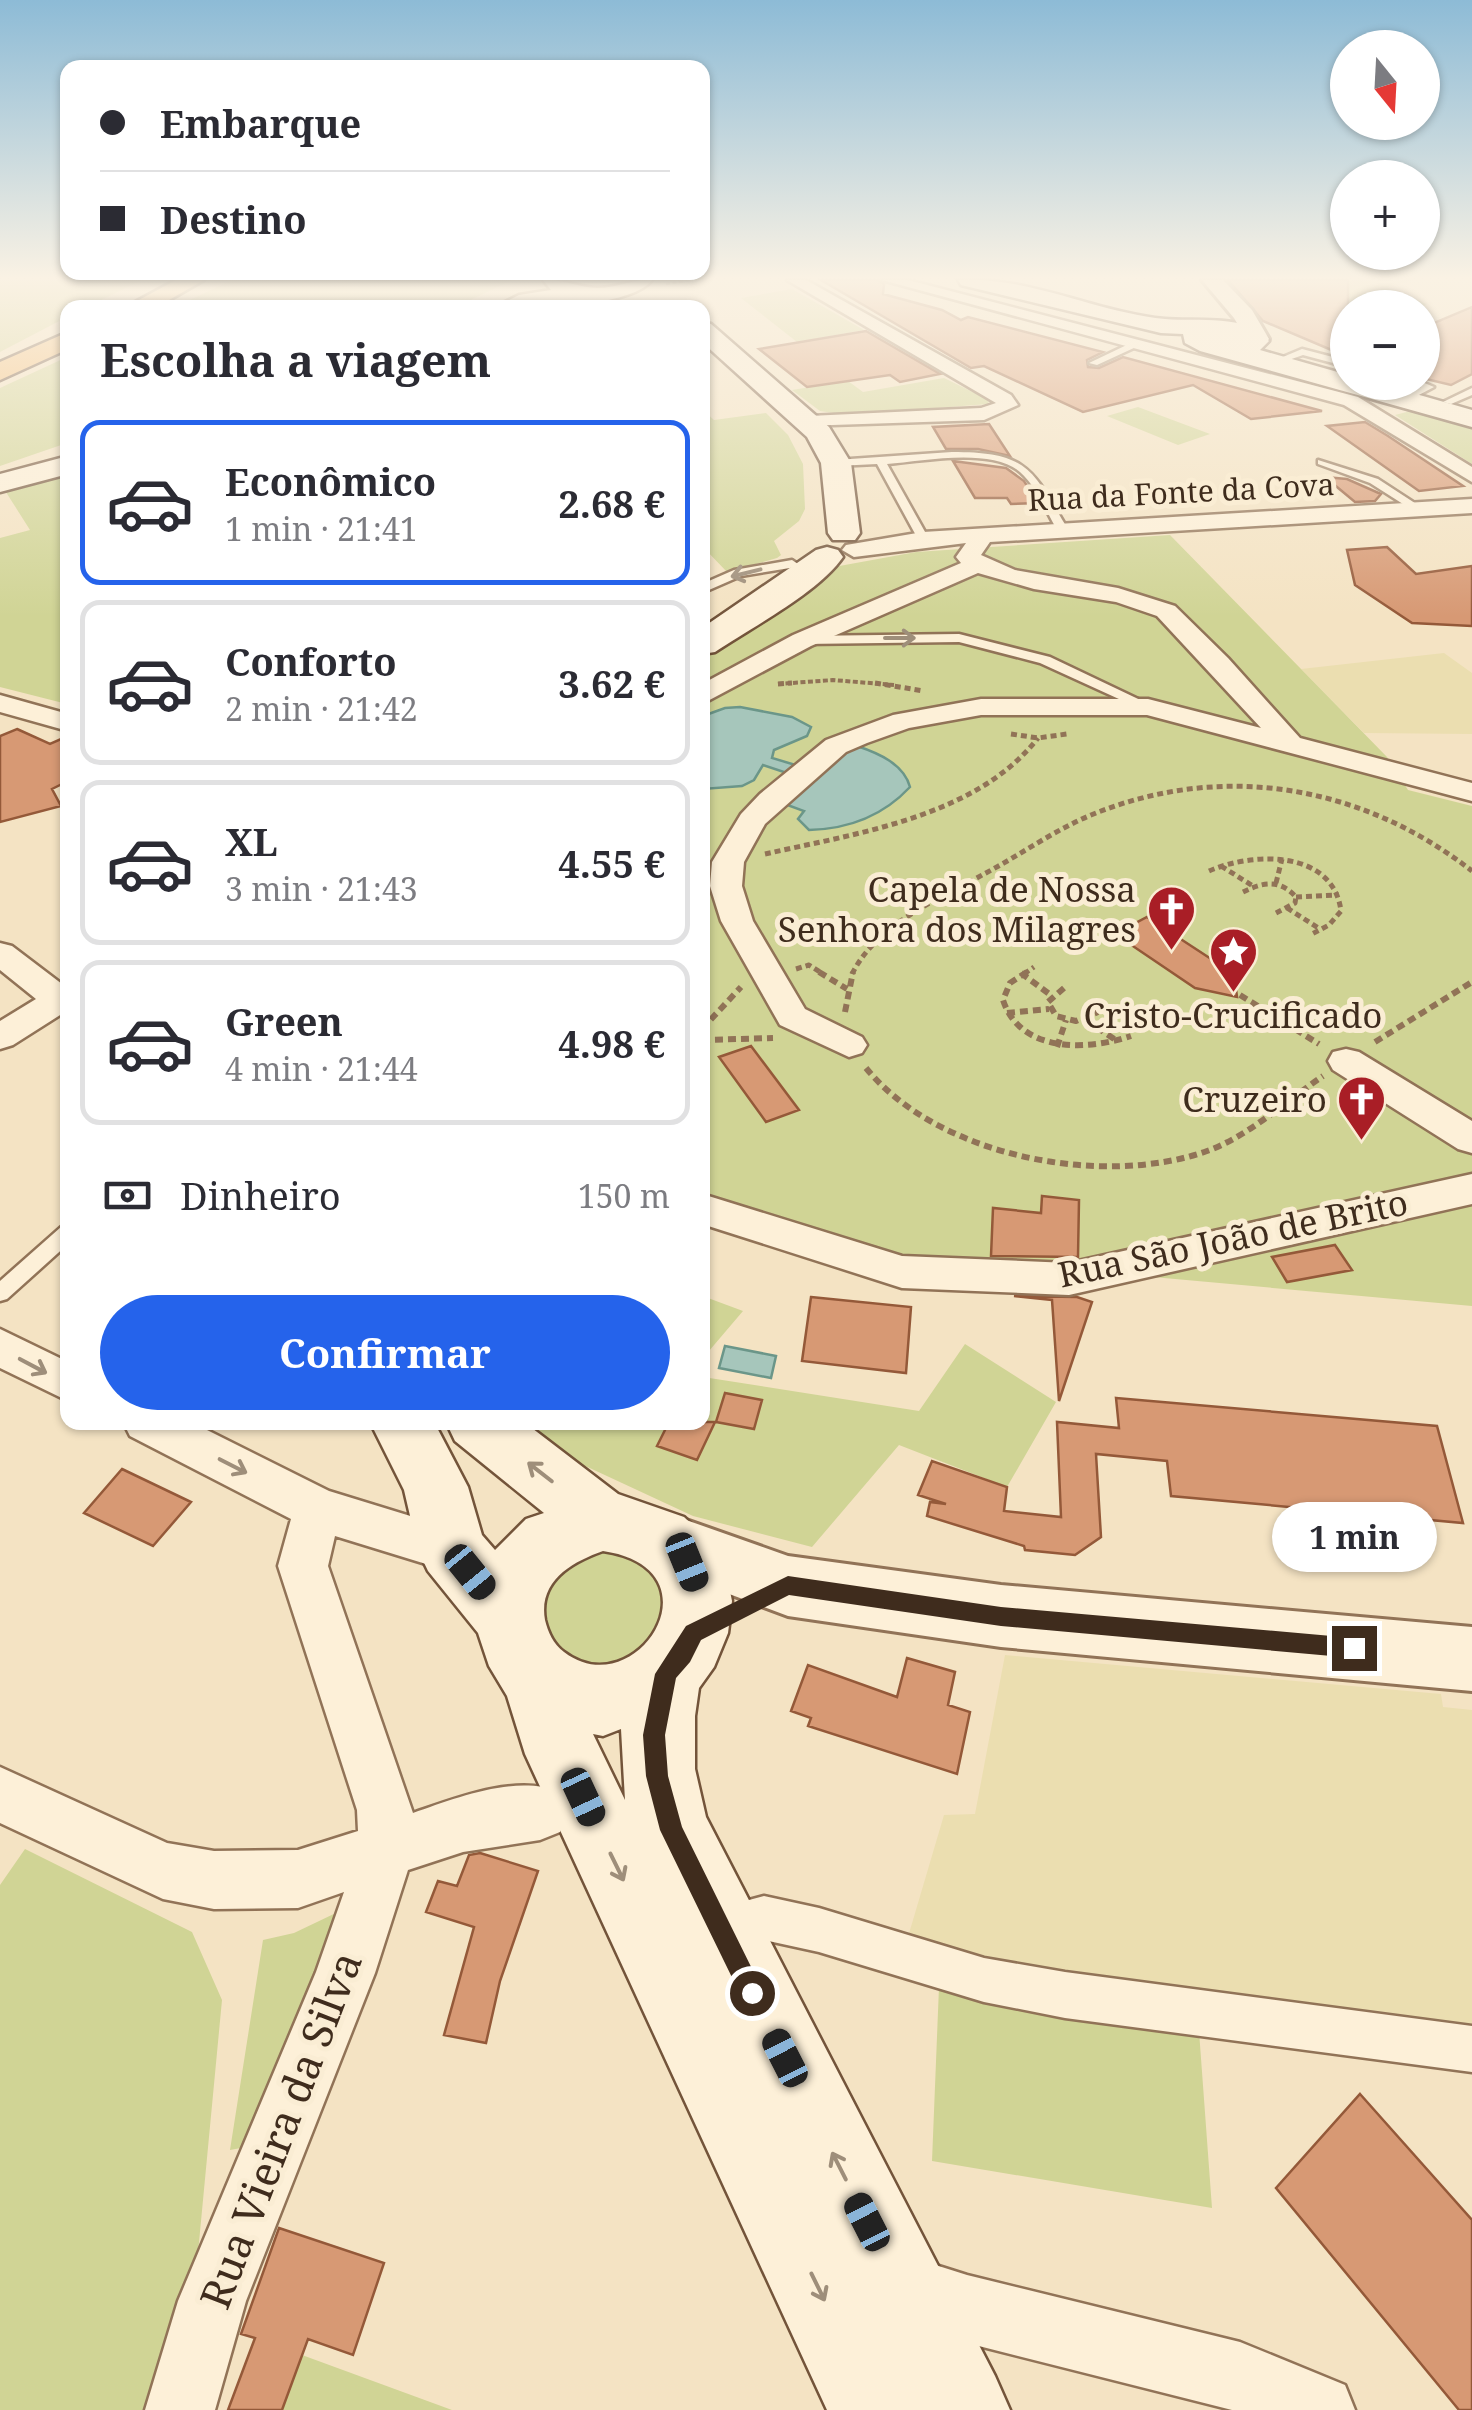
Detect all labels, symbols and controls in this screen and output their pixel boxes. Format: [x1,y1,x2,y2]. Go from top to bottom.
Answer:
north arrow [1330,30,1440,140]
map controls [1330,30,1440,400]
text: Embarque [160,97,361,149]
button: + [1330,160,1440,270]
text: Destino [160,193,307,245]
button: − [1330,290,1440,400]
text: Escolha a viagem [100,329,491,390]
text: Econômico [225,455,436,507]
icon: car [105,458,195,548]
street label: Rua da Fonte da Cova [1026,463,1335,520]
text: 2.68 € [558,477,665,529]
text: 1 min · 21:41 [225,507,418,550]
one-way arrow [731,565,763,583]
one-way arrow [884,628,916,648]
text: Conforto [225,635,397,687]
icon: car [105,638,195,728]
text: 3.62 € [558,657,665,709]
text: 2 min · 21:42 [225,687,418,730]
text: XL [225,815,278,867]
icon: car [105,818,195,908]
text: 4.55 € [558,837,665,889]
place label: Capela de Nossa Senhora dos Milagres [778,865,1136,952]
text: 3 min · 21:43 [225,867,418,910]
church icon: Capela de Nossa Senhora dos Milagres [1145,884,1197,952]
place icon: Cristo-Crucificado [1207,926,1259,994]
place label: Cristo-Crucificado [1084,991,1382,1038]
text: Green [225,995,343,1047]
icon: car [105,998,195,1088]
text: 4.98 € [558,1017,665,1069]
text: 4 min · 21:44 [225,1047,418,1090]
church icon: Cruzeiro [1336,1074,1388,1142]
place label: Cruzeiro [1182,1075,1327,1122]
icon: cash [100,1168,155,1223]
text: Dinheiro [180,1169,341,1221]
text: 150 m [578,1174,670,1217]
street label: Rua São João de Brito [1054,1178,1412,1298]
button: Confirmar [100,1295,670,1410]
one-way arrow [18,1356,48,1376]
one-way arrow [218,1457,247,1476]
one-way arrow [528,1461,554,1483]
callout: 1 min [1272,1503,1436,1573]
text: 1 min [1309,1515,1400,1558]
car [662,1529,712,1595]
car [439,1539,501,1605]
route end [1332,1626,1377,1671]
car [557,1763,609,1831]
one-way arrow [608,1852,627,1882]
street label: Rua Vieira da Silva [185,1943,374,2316]
route start [730,1971,775,2016]
car [758,2024,812,2092]
one-way arrow [829,2152,848,2182]
car [840,2188,894,2256]
one-way arrow [809,2271,828,2301]

